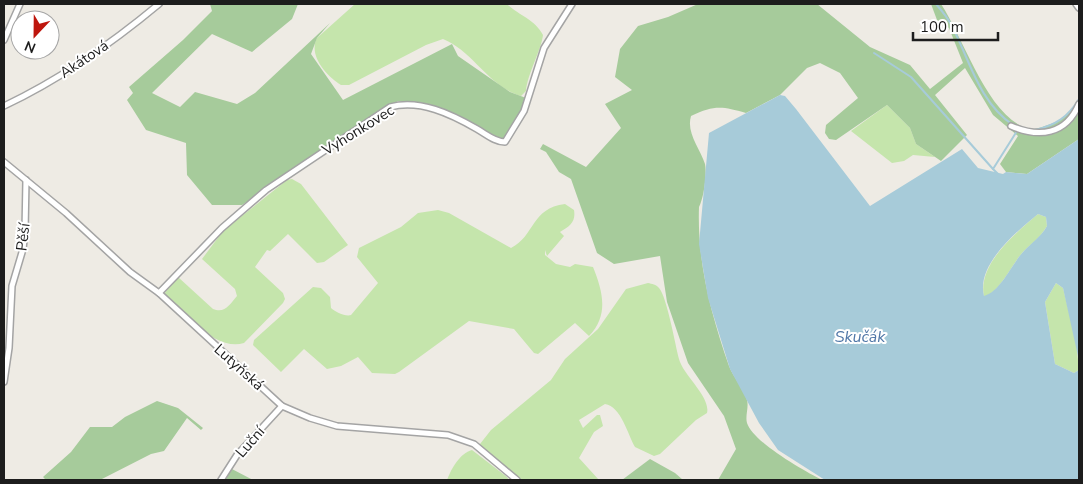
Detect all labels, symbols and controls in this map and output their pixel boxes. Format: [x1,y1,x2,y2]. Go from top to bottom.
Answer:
north arrow [10,10,60,60]
scale bar [913,10,998,42]
text: 100 m [920,17,964,37]
street label: Akátová [56,35,112,83]
text: N [22,36,39,57]
street label: Vyhonkovec [317,100,398,161]
street label: Pěší [11,220,35,252]
water label: Skučák [835,326,886,348]
street label: Lutyňská [210,339,268,395]
street label: Luční [231,421,270,462]

